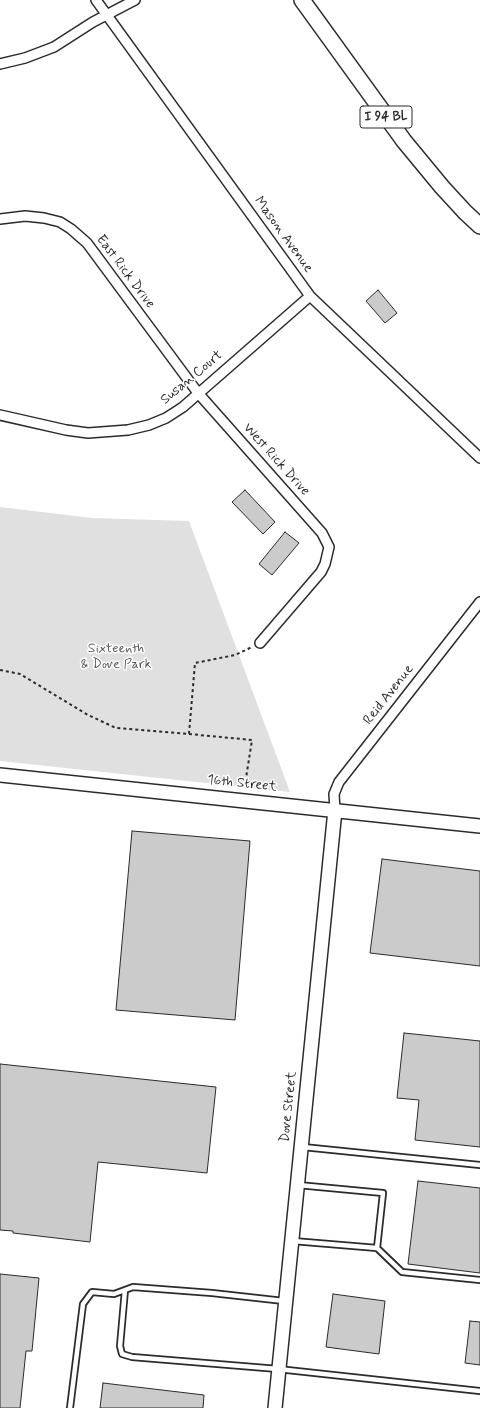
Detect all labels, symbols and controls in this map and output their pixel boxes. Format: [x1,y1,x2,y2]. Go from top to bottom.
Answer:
road number: I 94 BL [360,106,412,128]
street label: Mason Avenue [250,194,316,276]
street label: East Rick Drive [92,232,158,312]
street label: Susan Court [158,347,226,409]
street label: West Rick Drive [239,420,313,500]
park label: Sixteenth & Dove Park [81,641,151,674]
street label: Reid Avenue [360,662,418,728]
street label: 16th Street [206,772,278,796]
street label: Dove Street [277,1071,301,1143]

